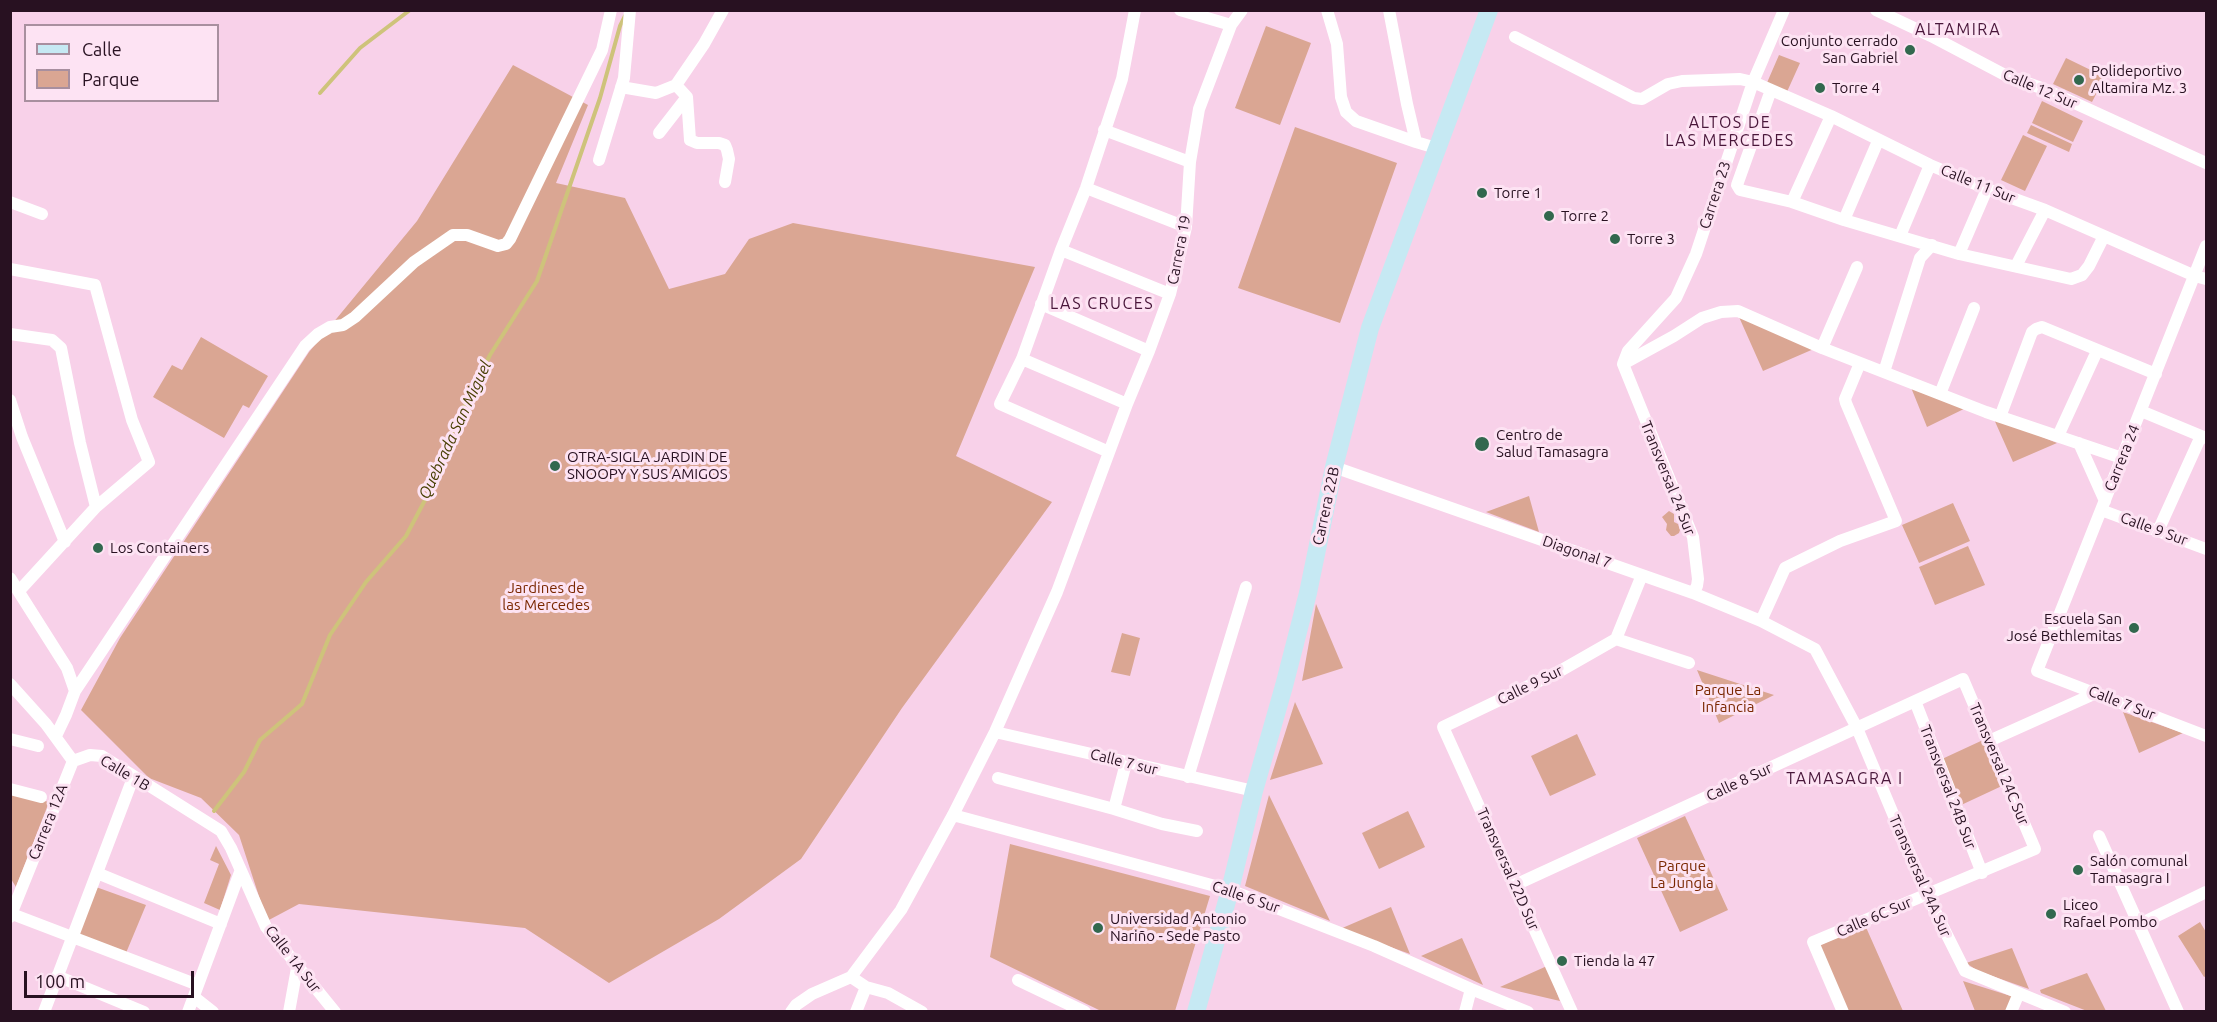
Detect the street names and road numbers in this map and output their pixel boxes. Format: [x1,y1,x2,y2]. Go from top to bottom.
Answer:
street label: Calle 12 Sur [2000,65,2080,113]
street label: Carrera 23 [1696,159,1734,231]
street label: Calle 11 Sur [1938,161,2018,207]
street label: Carrera 19 [1163,214,1195,286]
street label: Transversal 24 Sur [1637,418,1699,538]
street label: Carrera 24 [2100,422,2144,494]
street label: Carrera 22B [1309,465,1343,547]
street label: Calle 9 Sur [2118,508,2190,550]
street label: Diagonal 7 [1540,532,1614,572]
street label: Calle 9 Sur [1494,661,1566,709]
street label: Calle 7 Sur [2086,682,2158,724]
street label: Transversal 24C Sur [1965,700,2033,828]
street label: Transversal 24B Sur [1916,723,1980,851]
street label: Calle 7 sur [1088,745,1160,779]
street label: Calle 1B [97,751,153,795]
street label: Calle 8 Sur [1703,759,1775,805]
street label: Carrera 12A [25,782,71,862]
street label: Transversal 22D Sur [1473,805,1543,933]
street label: Transversal 24A Sur [1885,812,1955,940]
street label: Calle 6 Sur [1210,877,1282,917]
street label: Calle 6C Sur [1834,893,1914,941]
street label: Calle 1A Sur [261,922,325,996]

